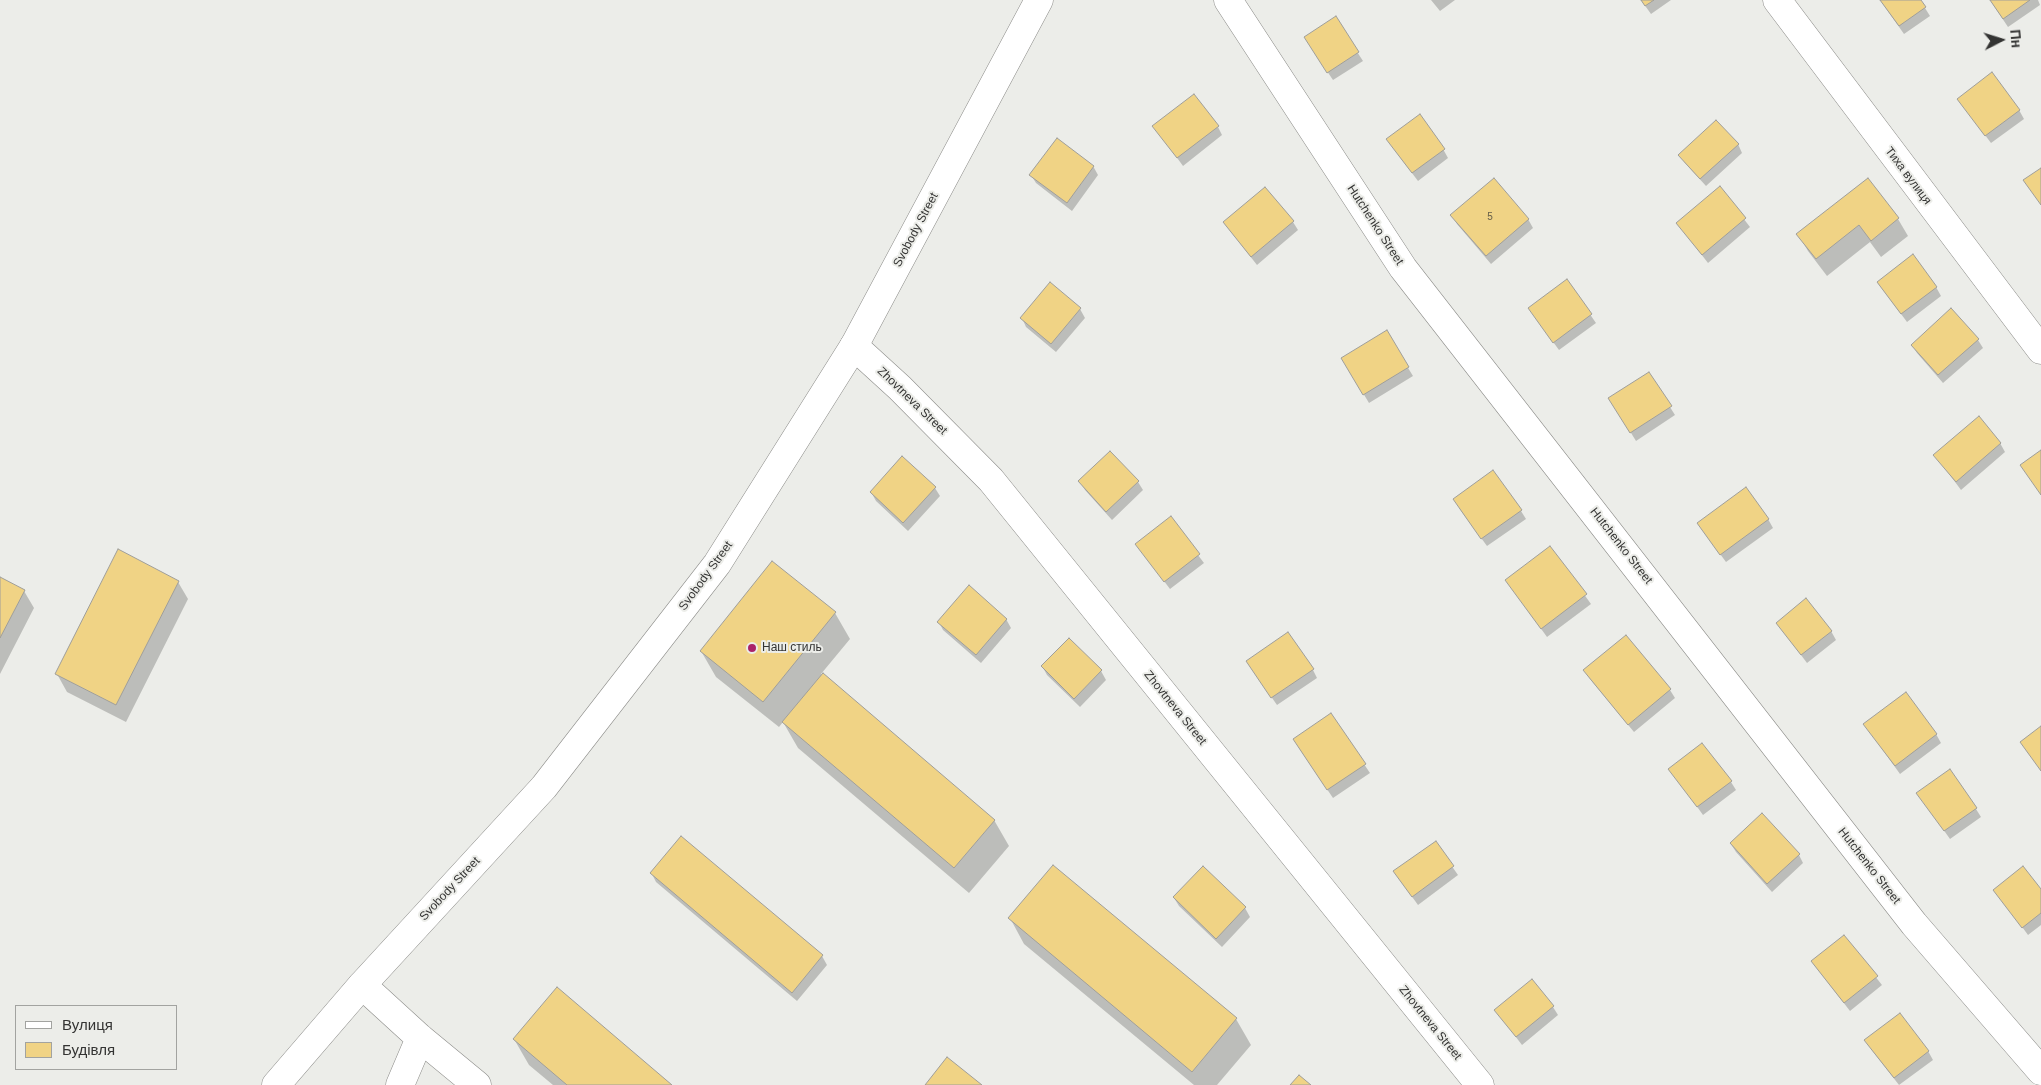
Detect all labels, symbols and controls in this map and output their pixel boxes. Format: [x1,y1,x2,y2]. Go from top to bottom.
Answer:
north arrow [1976,15,2026,65]
text: Пн [2007,29,2025,49]
street label: Тиха вулиця [1882,144,1934,208]
street label: Hutchenko Street [1344,182,1406,268]
street label: Svobody Street [890,190,942,270]
house number: 5 [1487,211,1493,223]
street label: Zhovtneva Street [874,364,950,438]
street label: Hutchenko Street [1587,505,1655,587]
street label: Svobody Street [676,539,736,613]
place label: Наш стиль [762,641,822,655]
marker: Наш стиль [746,642,758,654]
street label: Zhovtneva Street [1141,668,1209,748]
street label: Hutchenko Street [1835,825,1903,907]
street label: Svobody Street [417,854,483,924]
street label: Zhovtneva Street [1396,983,1464,1063]
legend [15,1005,178,1070]
text: Вулиця [62,1016,113,1033]
text: Будівля [62,1041,115,1058]

